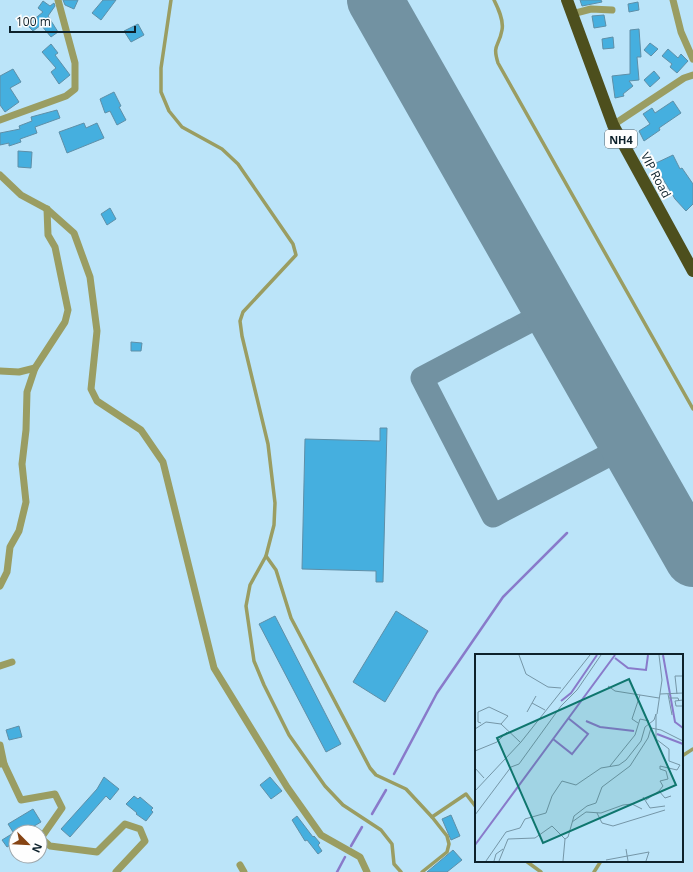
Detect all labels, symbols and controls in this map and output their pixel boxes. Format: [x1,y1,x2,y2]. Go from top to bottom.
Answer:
scale bar [10,8,135,34]
text: 100 m [16,13,51,30]
road number: NH4 [605,130,637,148]
street label: VIP Road [637,149,675,201]
inset map [475,654,683,862]
north arrow [8,824,48,864]
text: N [29,841,46,855]

